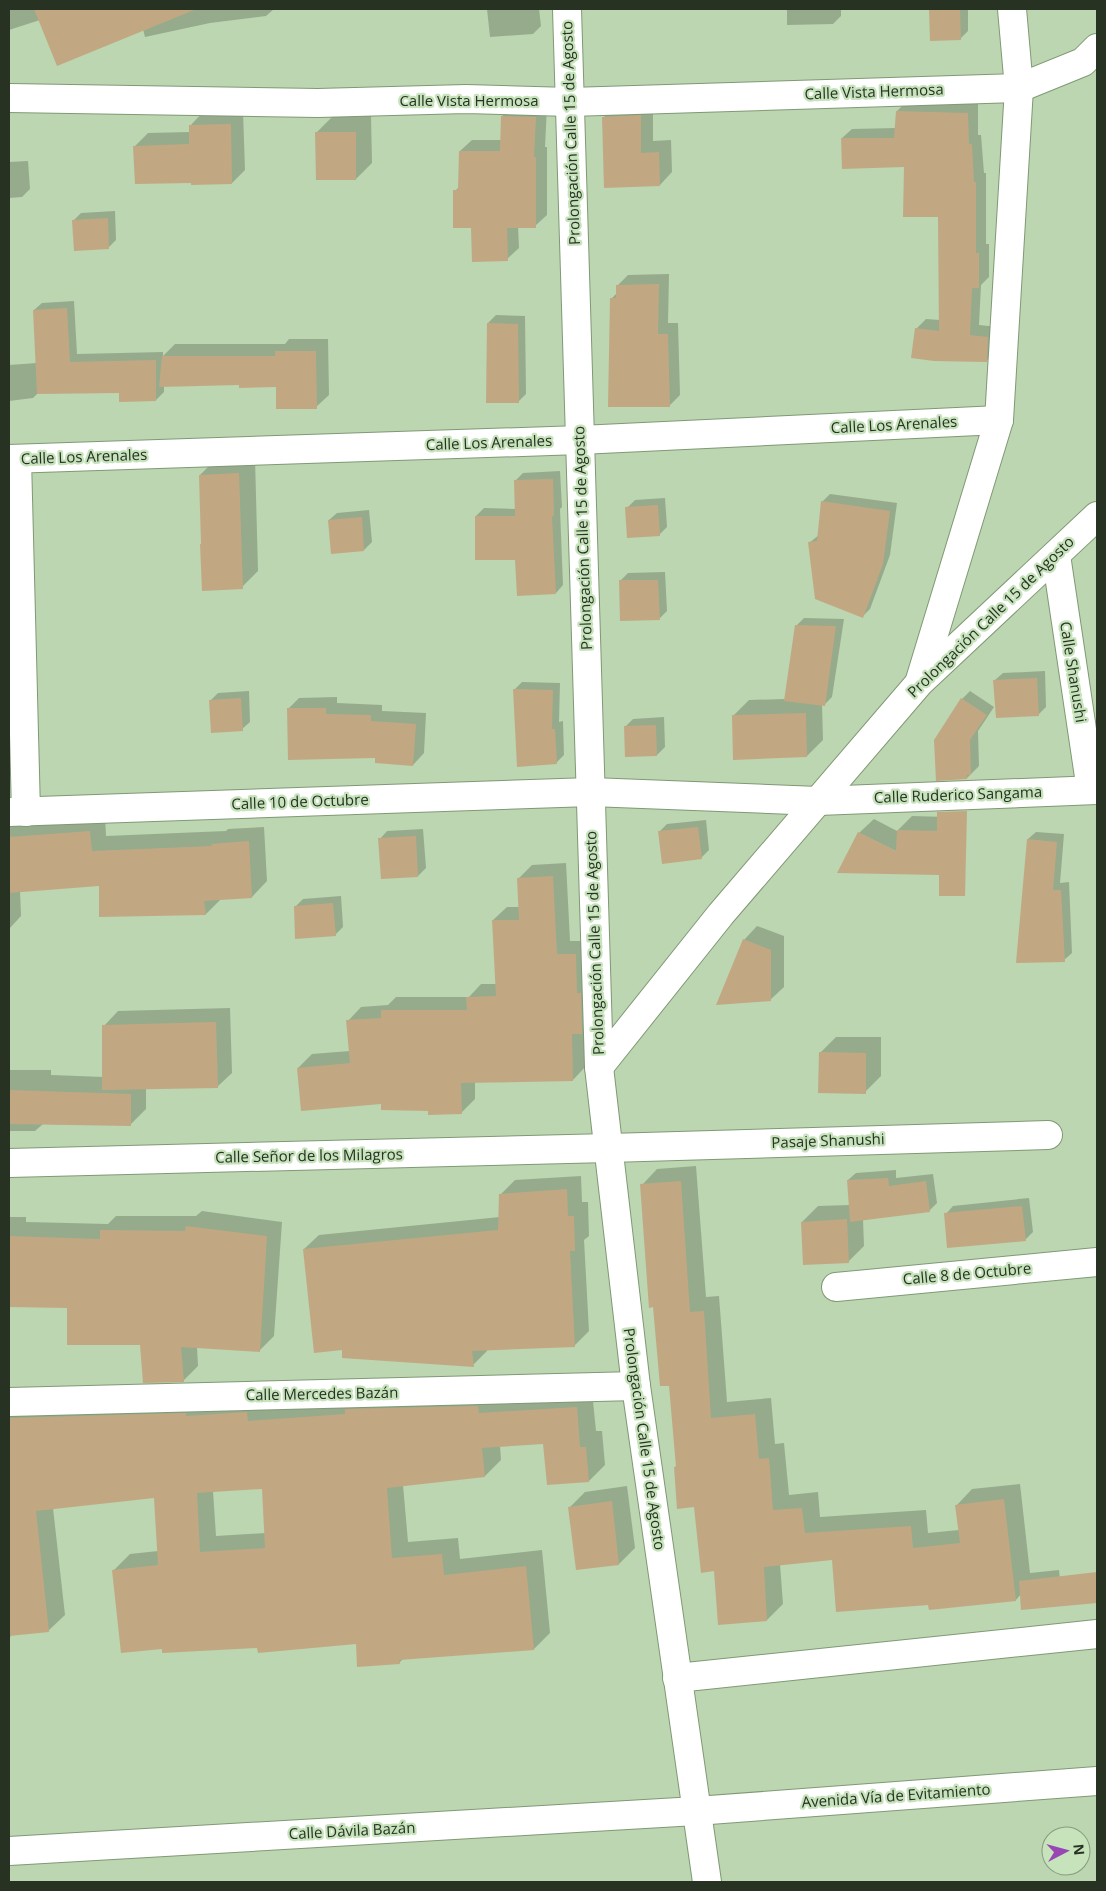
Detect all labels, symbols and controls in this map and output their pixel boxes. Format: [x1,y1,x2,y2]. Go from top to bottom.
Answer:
street label: Prolongación Calle 15 de Agosto [556,21,584,245]
street label: Calle Vista Hermosa [804,79,944,103]
street label: Calle Vista Hermosa [399,90,539,110]
street label: Calle Los Arenales [830,411,958,437]
street label: Prolongación Calle 15 de Agosto [568,426,596,650]
street label: Calle Los Arenales [425,430,553,454]
street label: Calle Los Arenales [20,444,148,468]
street label: Prolongación Calle 15 de Agosto [903,531,1078,701]
street label: Calle Shanushi [1056,620,1092,724]
street label: Calle Ruderico Sangama [874,781,1042,807]
street label: Calle 10 de Octubre [231,789,369,813]
street label: Prolongación Calle 15 de Agosto [580,831,608,1055]
street label: Pasaje Shanushi [771,1128,885,1152]
street label: Calle Señor de los Milagros [215,1143,403,1167]
street label: Calle 8 de Octubre [902,1257,1032,1289]
street label: Prolongación Calle 15 de Agosto [619,1326,670,1551]
street label: Calle Mercedes Bazán [246,1382,398,1404]
street label: Avenida Vía de Evitamiento [801,1778,991,1812]
street label: Calle Dávila Bazán [288,1817,416,1843]
north arrow [1041,1826,1091,1876]
text: N [1069,1843,1089,1856]

